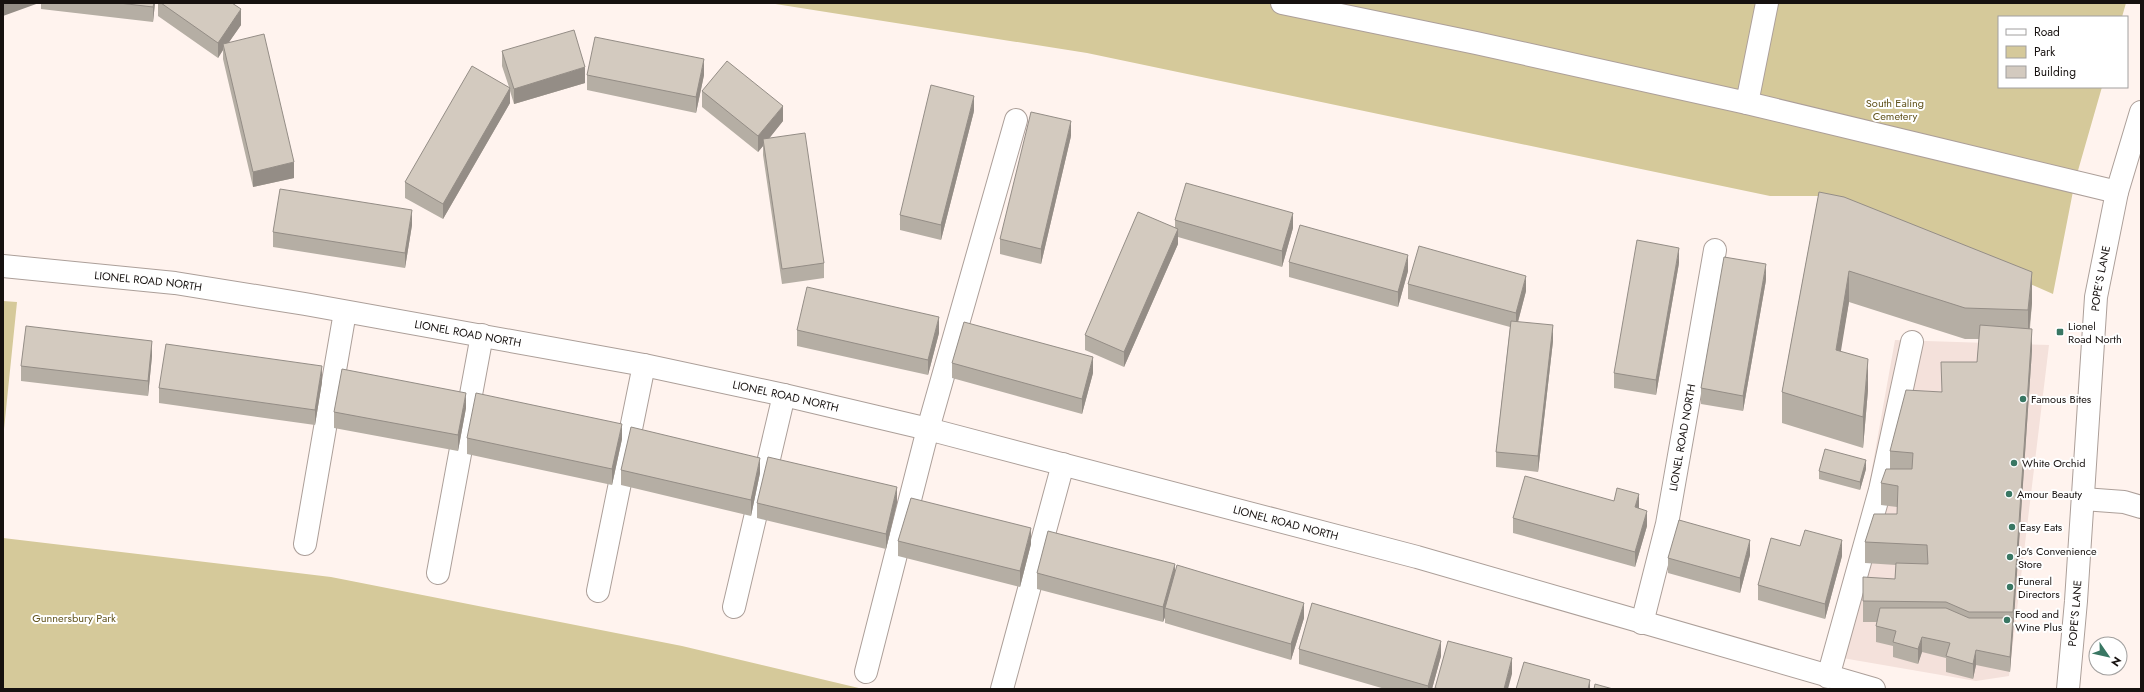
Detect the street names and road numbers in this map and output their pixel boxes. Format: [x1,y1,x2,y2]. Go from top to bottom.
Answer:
street label: POPE'S LANE [2087,244,2114,312]
street label: LIONEL ROAD NORTH [94,267,203,295]
street label: LIONEL ROAD NORTH [413,316,523,351]
street label: LIONEL ROAD NORTH [731,376,840,416]
street label: LIONEL ROAD NORTH [1665,383,1699,492]
street label: LIONEL ROAD NORTH [1231,501,1340,544]
street label: POPE'S LANE [2064,580,2085,647]

